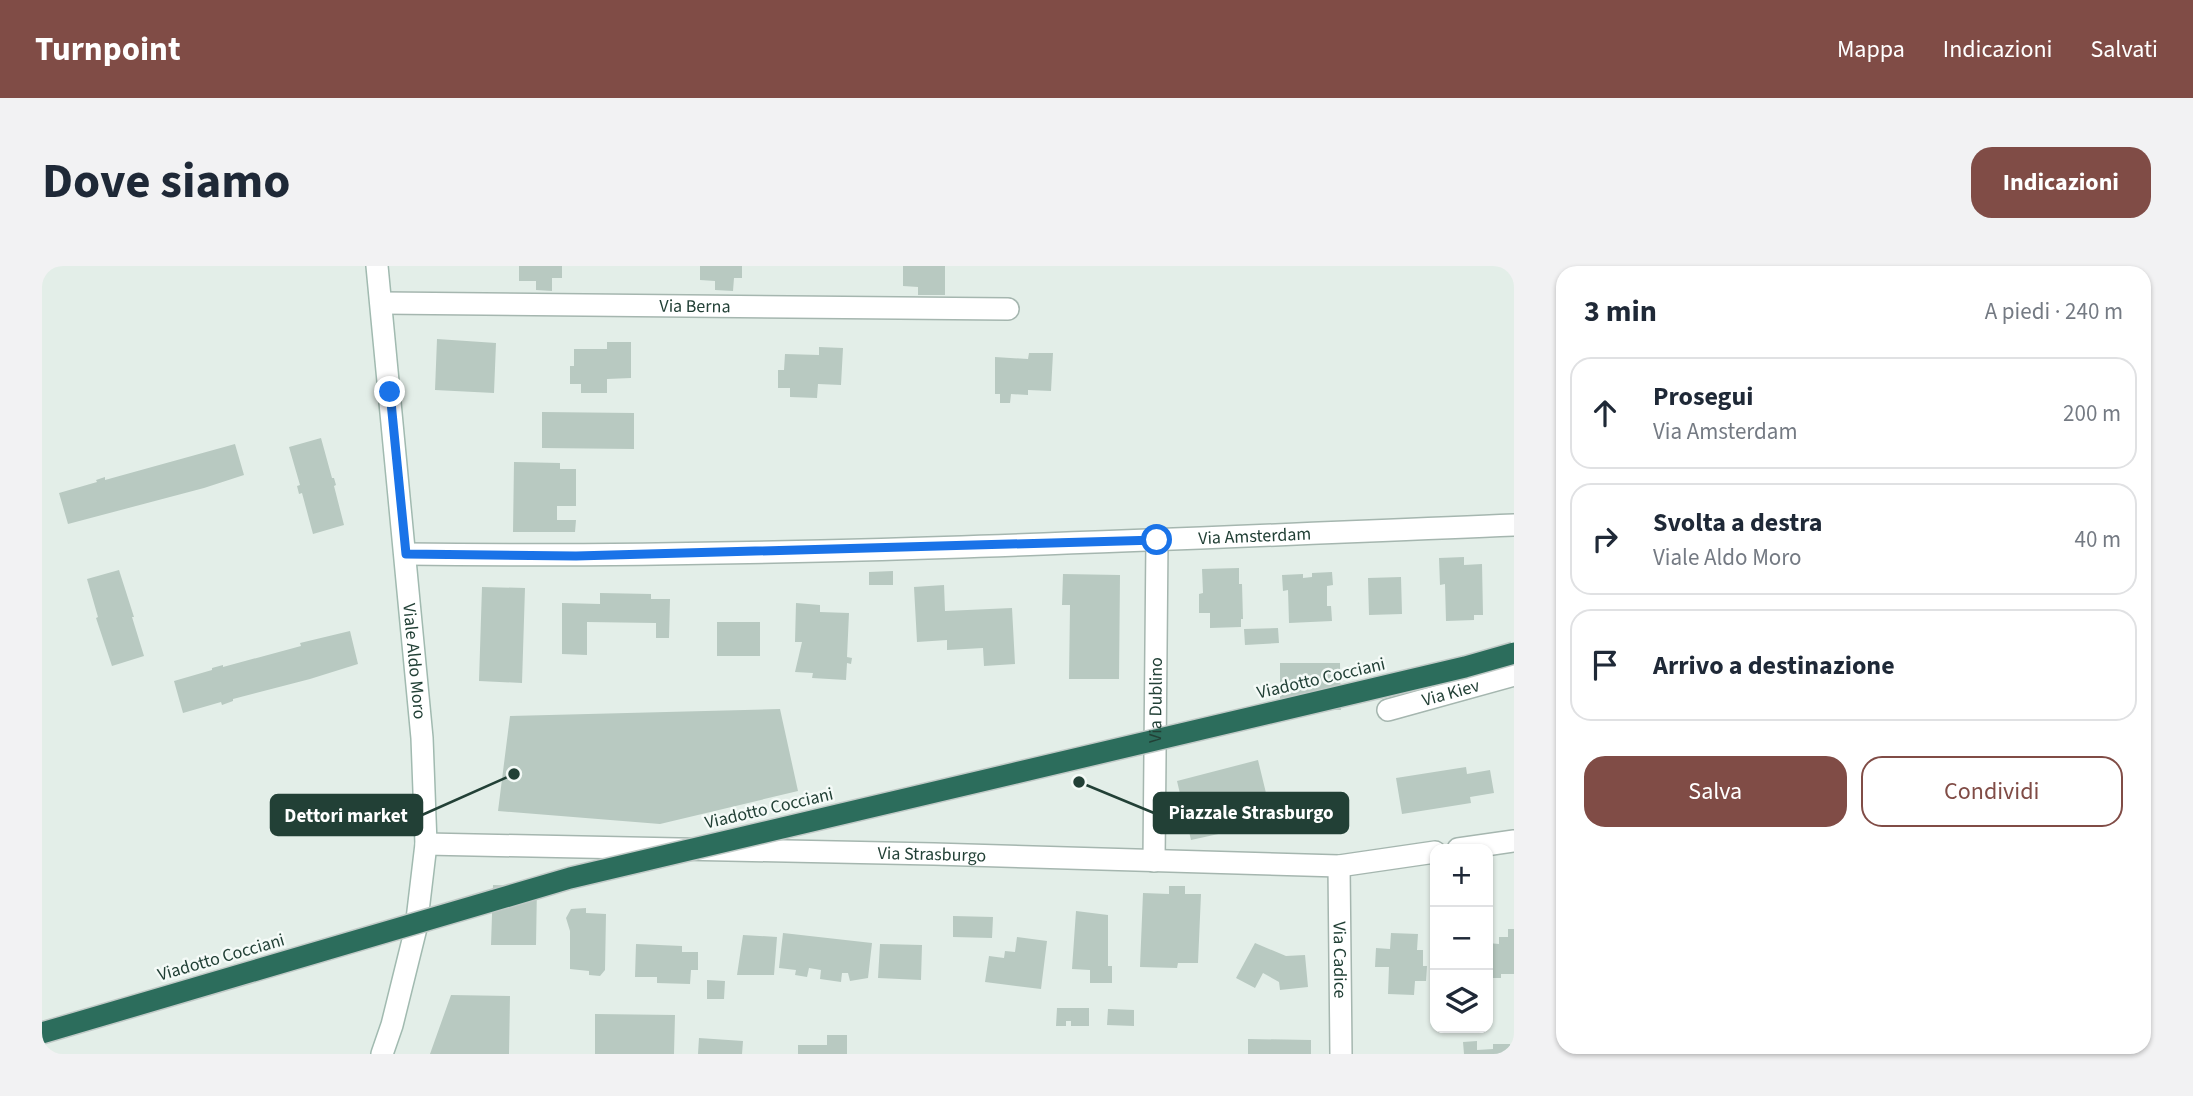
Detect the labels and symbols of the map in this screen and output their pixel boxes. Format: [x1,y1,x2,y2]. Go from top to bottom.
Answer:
street label: Via Berna [659,294,731,319]
route end [374,376,405,407]
street label: Via Amsterdam [1198,521,1312,551]
route start [1141,524,1172,555]
street label: Viale Aldo Moro [396,602,432,720]
street label: Viadotto Cocciani [1254,652,1388,705]
street label: Via Dublino [1143,657,1169,743]
street label: Via Kiev [1419,673,1483,713]
street label: Viadotto Cocciani [702,782,836,835]
callout: Piazzale Strasburgo [1154,793,1348,833]
callout: Dettori market [271,795,422,835]
text: Piazzale Strasburgo [1168,800,1334,827]
text: Dettori market [284,803,408,830]
street label: Via Strasburgo [877,841,987,869]
street label: Via Cadice [1327,921,1352,999]
street label: Viadotto Cocciani [155,927,288,988]

